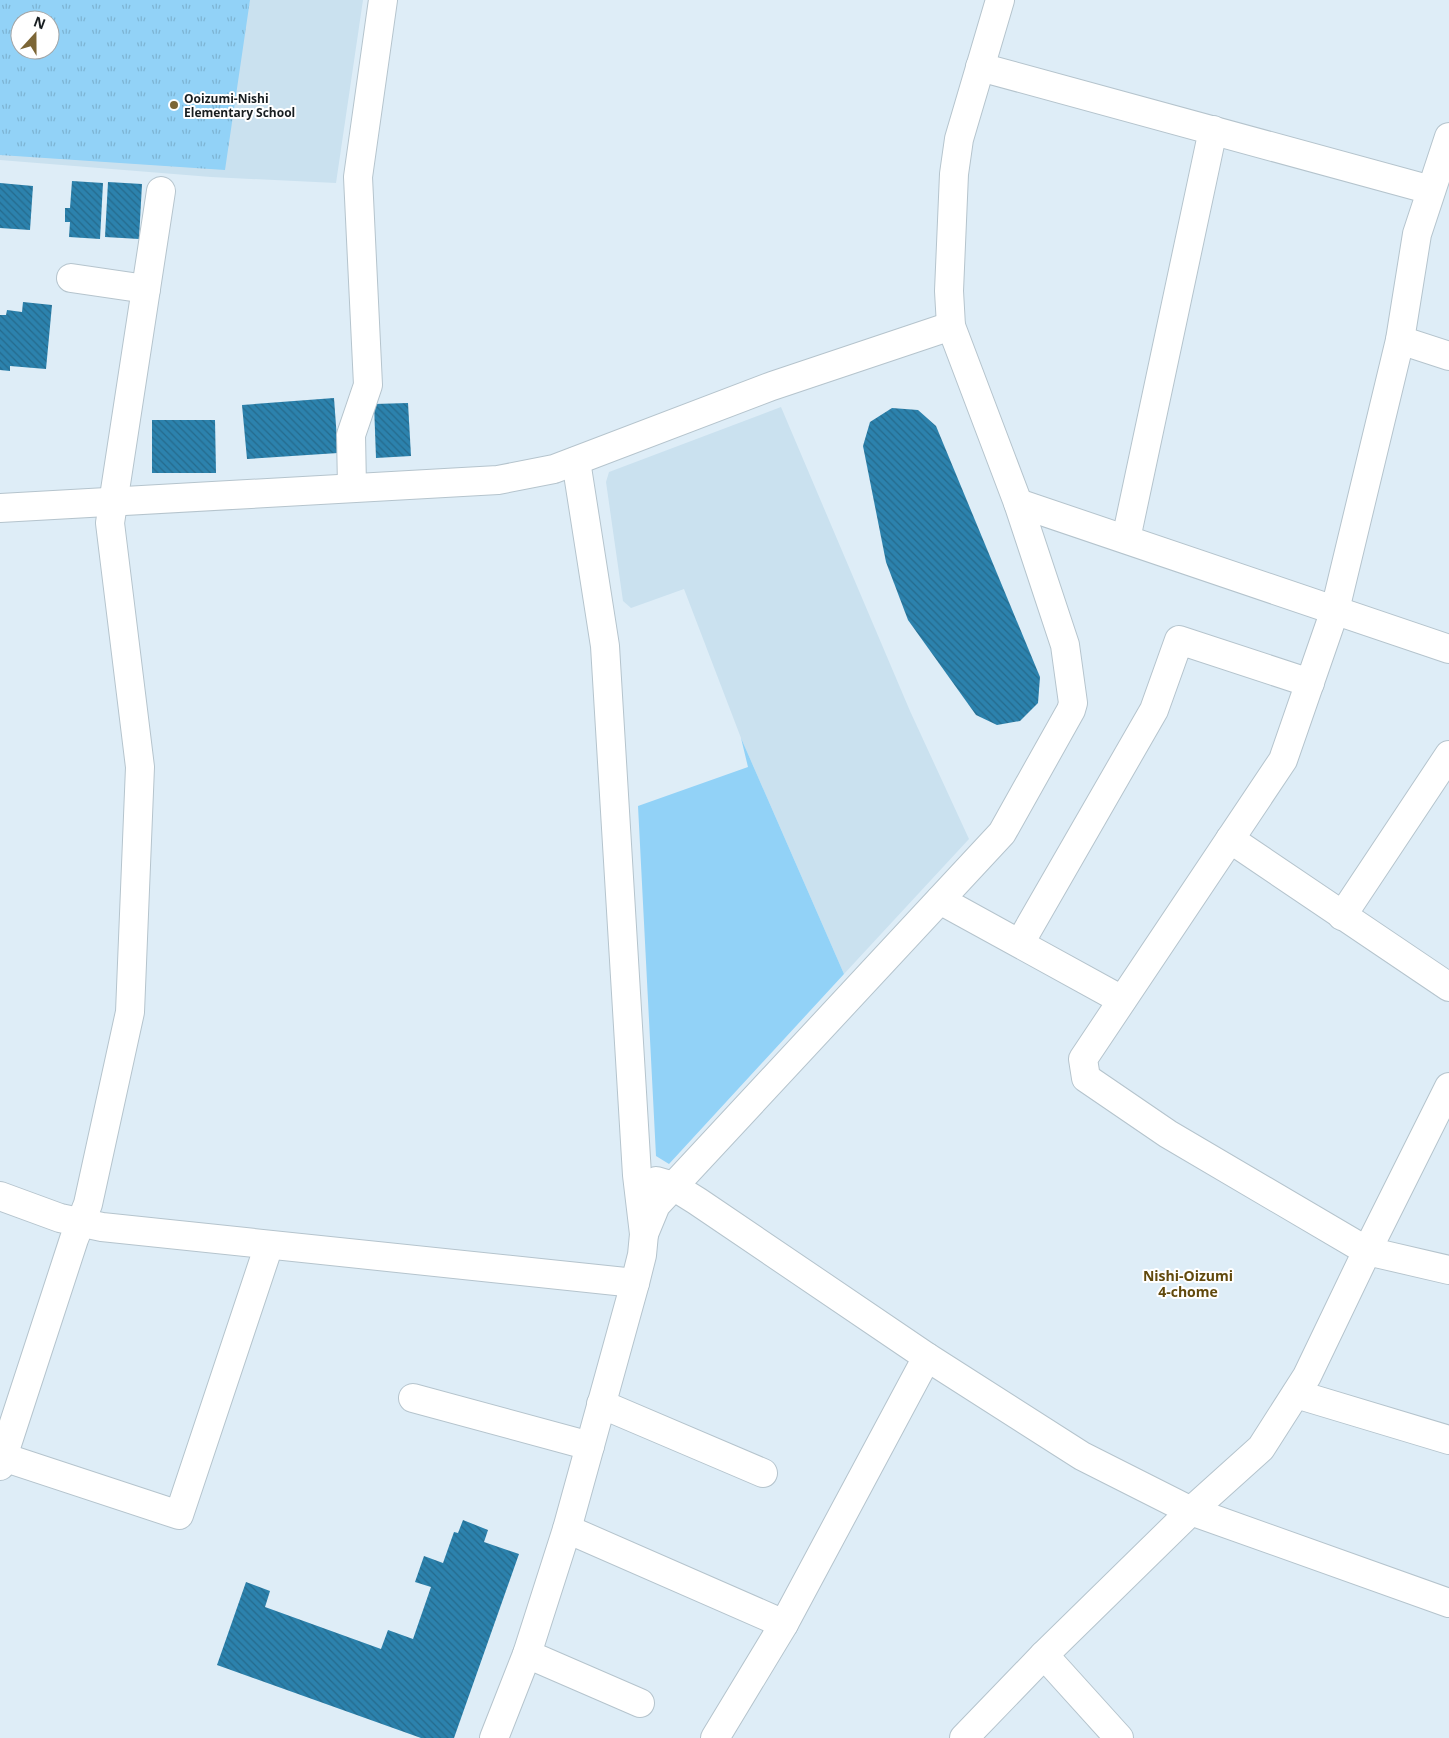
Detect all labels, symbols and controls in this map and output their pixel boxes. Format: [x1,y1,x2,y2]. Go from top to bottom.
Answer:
north arrow [10,10,60,60]
text: N [31,11,49,33]
place label: Ooizumi-Nishi Elementary School [184,90,295,121]
marker: Ooizumi-Nishi Elementary School [168,99,180,111]
district label: Nishi-Oizumi 4-chome [1143,1266,1233,1301]

